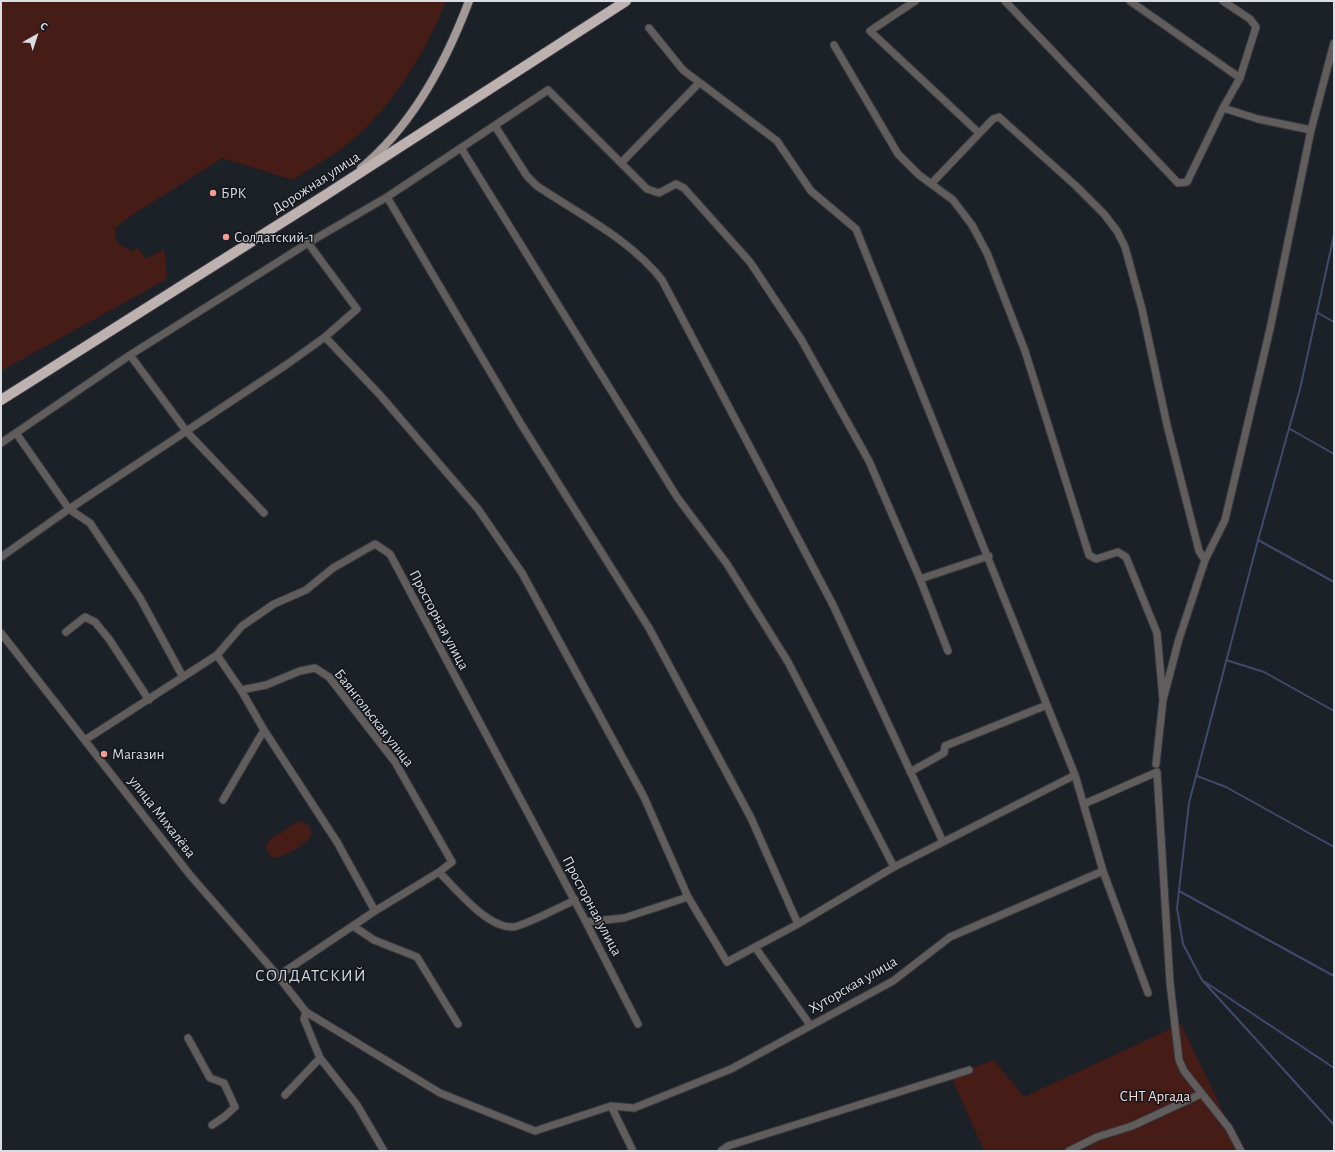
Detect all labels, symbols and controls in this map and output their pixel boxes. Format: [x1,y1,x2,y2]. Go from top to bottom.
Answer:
north arrow [16,16,56,56]
text: С [38,20,50,32]
street label: Дорожная улица [269,148,363,218]
place label: БРК [221,184,246,202]
marker: БРК [208,188,218,198]
place label: Солдатский-1 [234,228,314,246]
marker: Солдатский-1 [221,232,231,242]
street label: Просторная улица [405,567,473,673]
street label: Баянгольская улица [330,665,418,771]
place label: Магазин [112,745,165,763]
marker: Магазин [99,749,109,759]
street label: улица Михалёва [124,772,200,862]
street label: Просторная улица [558,853,626,959]
street label: Хуторская улица [805,952,901,1018]
district label: СОЛДАТСКИЙ [255,966,367,986]
park label: СНТ Аргада [1120,1087,1190,1105]

